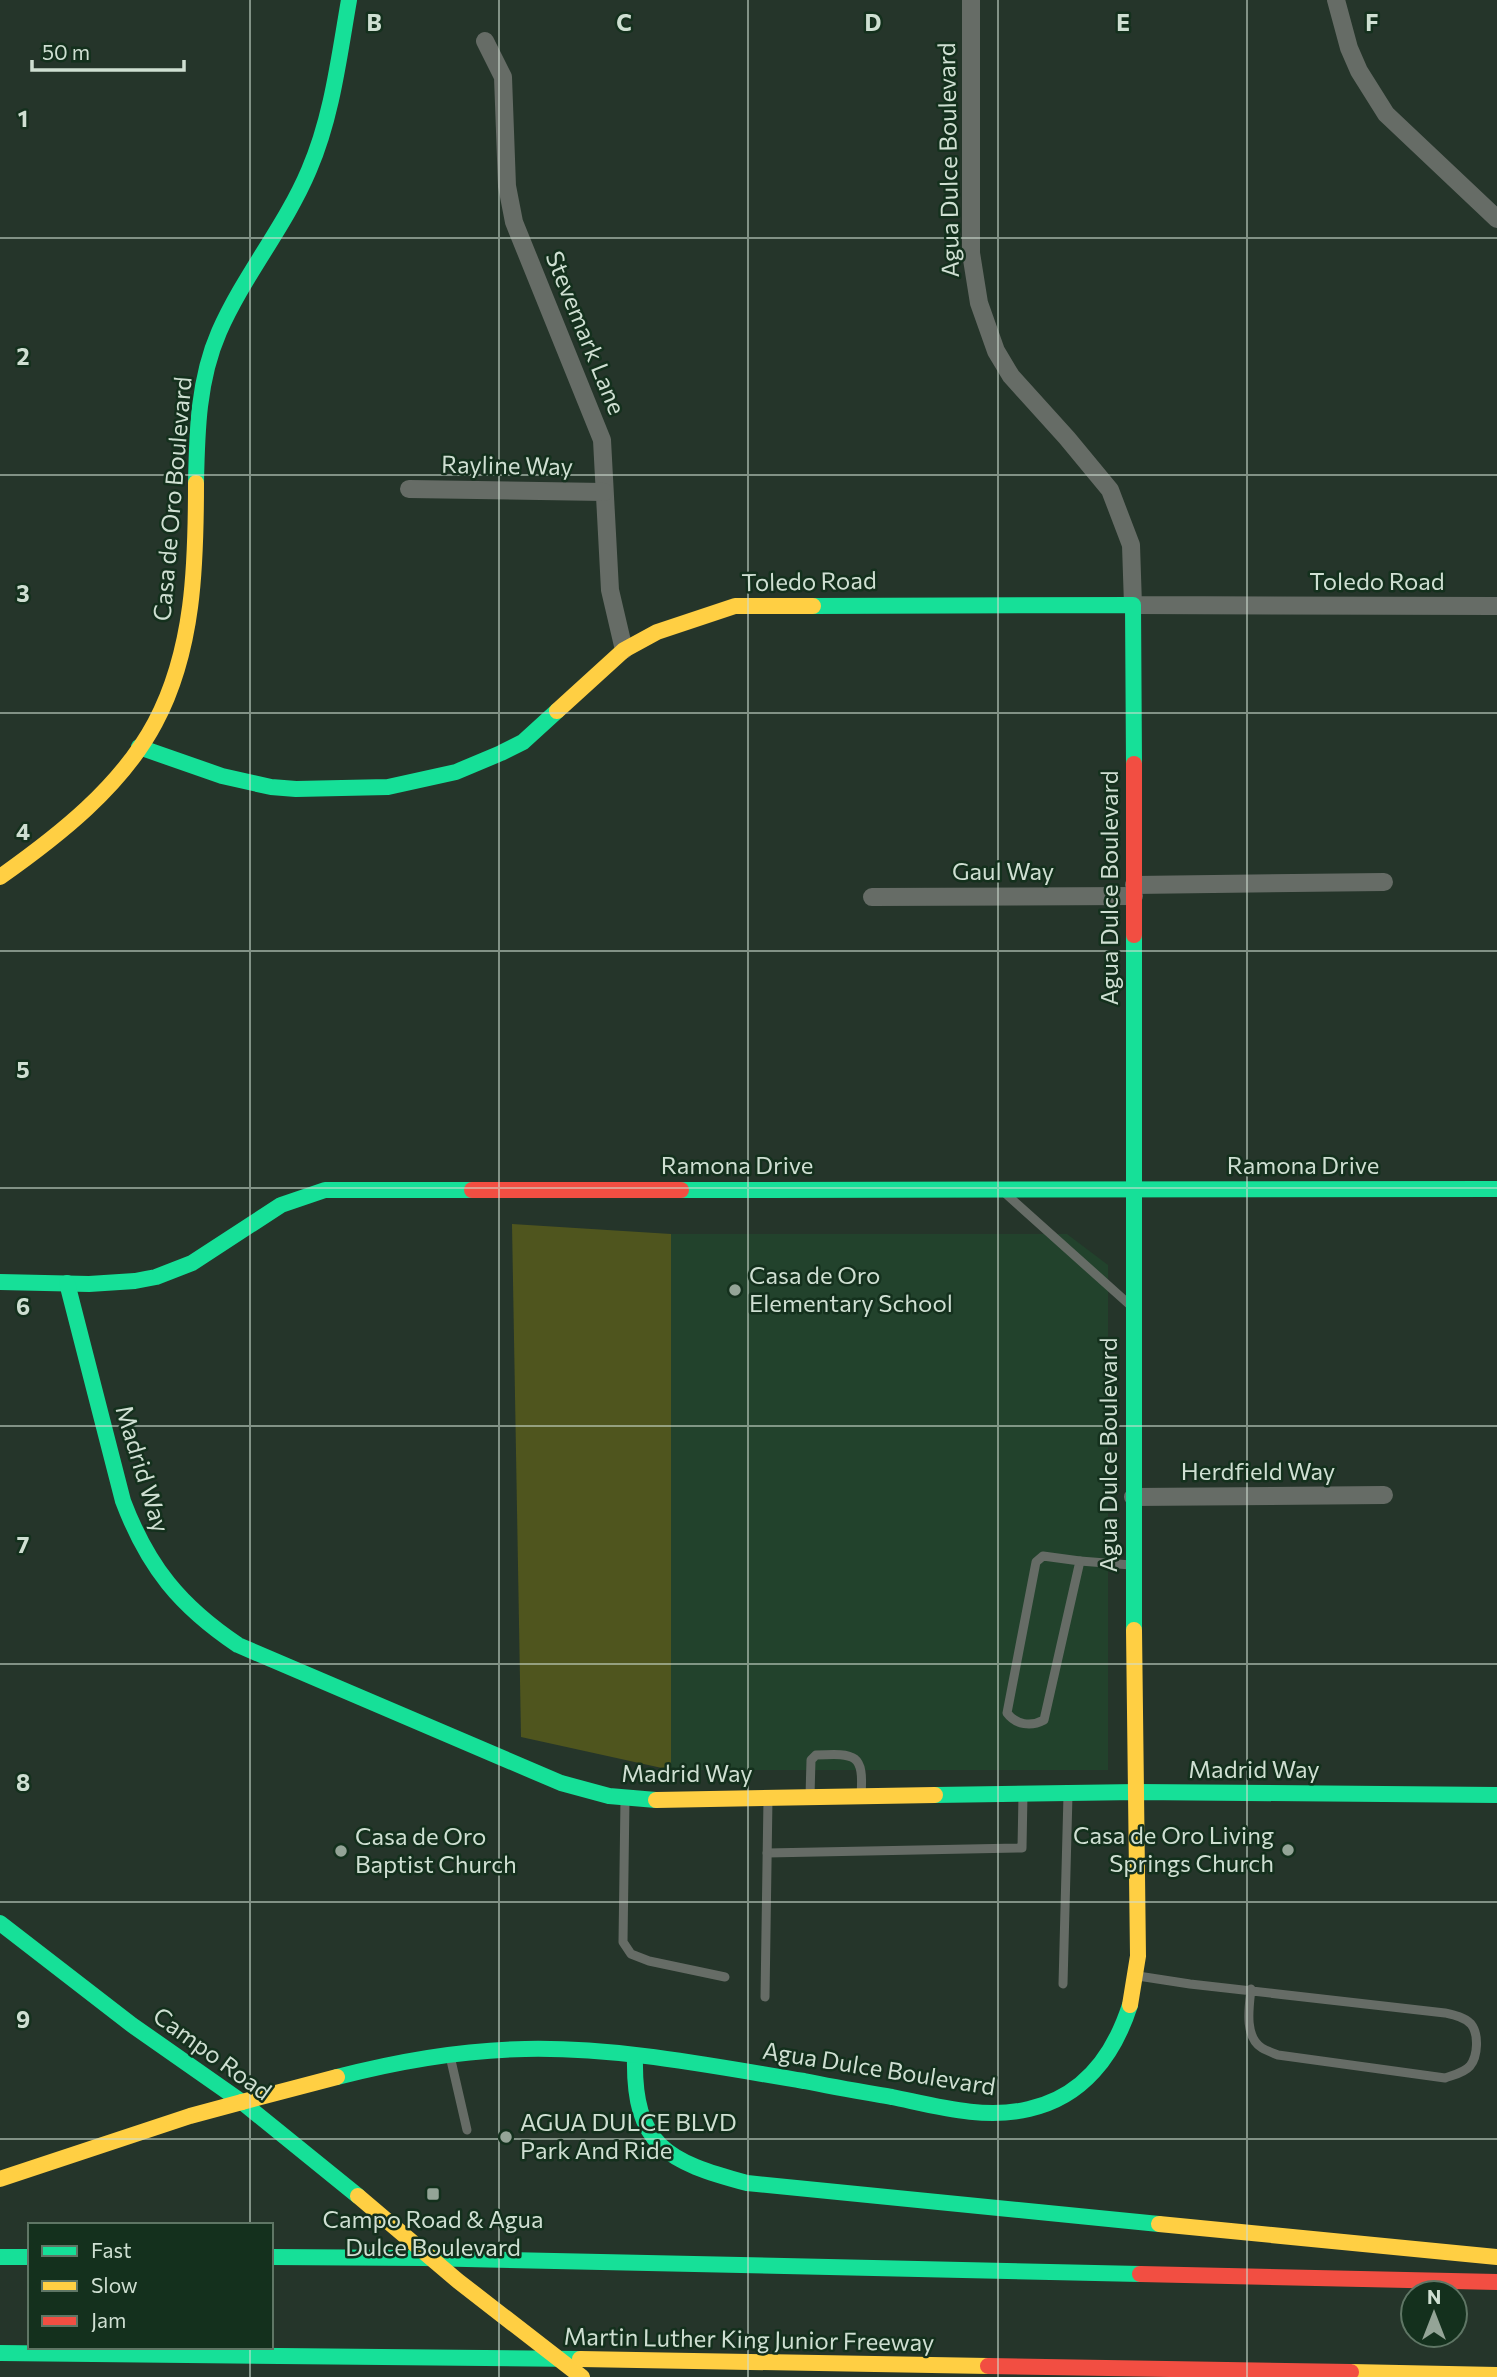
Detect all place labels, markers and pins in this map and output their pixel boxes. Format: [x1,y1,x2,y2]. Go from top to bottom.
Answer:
place label: Casa de Oro Elementary School [749,1260,953,1317]
marker: Casa de Oro Elementary School [727,1282,743,1298]
place label: Casa de Oro Living Springs Church [1073,1820,1274,1877]
place label: Casa de Oro Baptist Church [355,1821,517,1878]
marker: Casa de Oro Living Springs Church [1280,1842,1296,1858]
marker: Casa de Oro Baptist Church [333,1843,349,1859]
place label: AGUA DULCE BLVD Park And Ride [520,2107,737,2164]
marker: AGUA DULCE BLVD Park And Ride [498,2129,514,2145]
marker: Campo Road & Agua Dulce Boulevard [425,2186,441,2202]
place label: Campo Road & Agua Dulce Boulevard [323,2204,543,2261]

